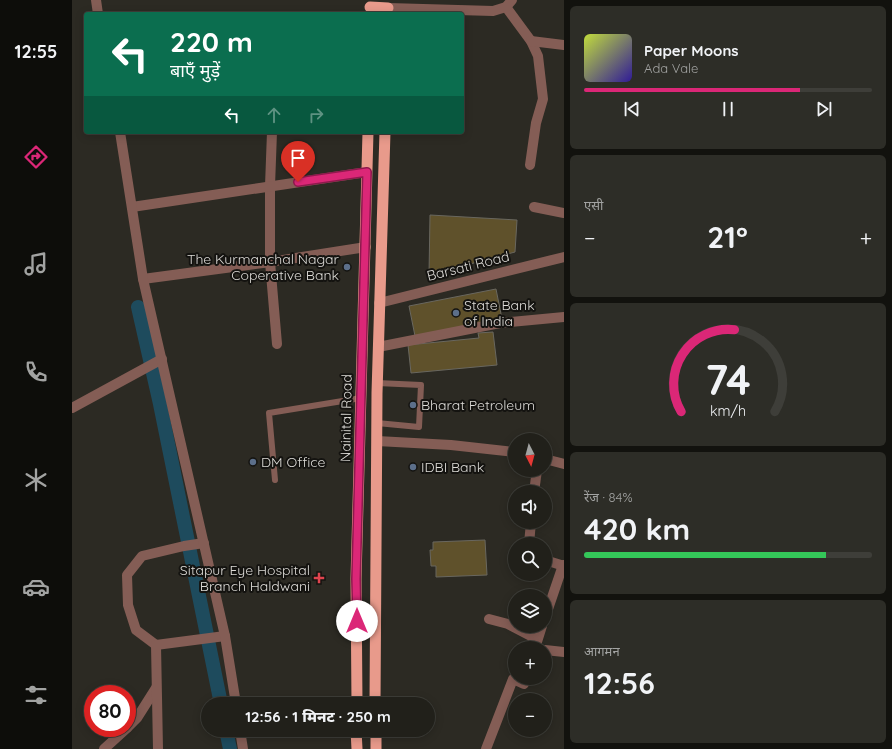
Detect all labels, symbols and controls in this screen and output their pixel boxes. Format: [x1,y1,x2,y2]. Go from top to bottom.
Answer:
text: 220 m [170,24,253,59]
icon: left [104,28,156,80]
text: 12:55 [15,40,57,63]
text: Paper Moons [644,41,739,60]
text: बाएँ मुड़ें [170,59,220,82]
text: Ada Vale [644,60,698,76]
icon: previous [621,98,643,120]
icon: pause [717,98,739,120]
icon: next [813,98,835,120]
icon: left [221,104,243,126]
icon: ahead [263,104,285,126]
icon: right [305,104,327,126]
pin [281,141,315,182]
icon: directions [22,143,50,171]
icon: arrive [287,147,309,169]
text: एसी [584,197,603,213]
text: 21° [707,218,748,256]
text: − [584,224,595,252]
text: + [860,224,872,252]
street label: Barsati Road [425,247,511,285]
icon: music [22,250,50,278]
place label: The Kurmanchal Nagar Coperative Bank [187,250,340,284]
marker: The Kurmanchal Nagar Coperative Bank [342,262,352,272]
place label: State Bank of India [464,296,535,330]
marker: State Bank of India [451,308,461,318]
text: 74 [705,353,751,405]
icon: phone [22,358,50,386]
street label: Nainital Road [336,374,356,462]
place label: Bharat Petroleum [421,396,535,414]
marker: Bharat Petroleum [408,400,418,410]
text: km/h [710,402,746,420]
north arrow [508,433,552,477]
map controls [508,433,552,737]
place label: DM Office [261,453,326,471]
marker: DM Office [248,457,258,467]
place label: IDBI Bank [421,458,484,476]
marker: IDBI Bank [408,462,418,472]
icon: climate [22,466,50,494]
button: sound [508,485,552,529]
text: रेंज · 84% [584,489,633,505]
text: 420 km [584,510,690,548]
button: search [508,537,552,581]
place label: Sitapur Eye Hospital Branch Haldwani [180,561,310,595]
marker: Sitapur Eye Hospital Branch Haldwani [313,572,325,584]
icon: car [22,573,50,601]
button: layers [508,589,552,633]
position arrow [336,600,378,642]
button: + [508,641,552,685]
text: आगमन [584,643,620,659]
text: 12:56 [584,664,655,702]
icon: filters [22,681,50,709]
speed limit sign: 80 [84,685,136,737]
button: − [508,693,552,737]
text: 12:56 · 1 मिनट · 250 m [245,707,391,726]

